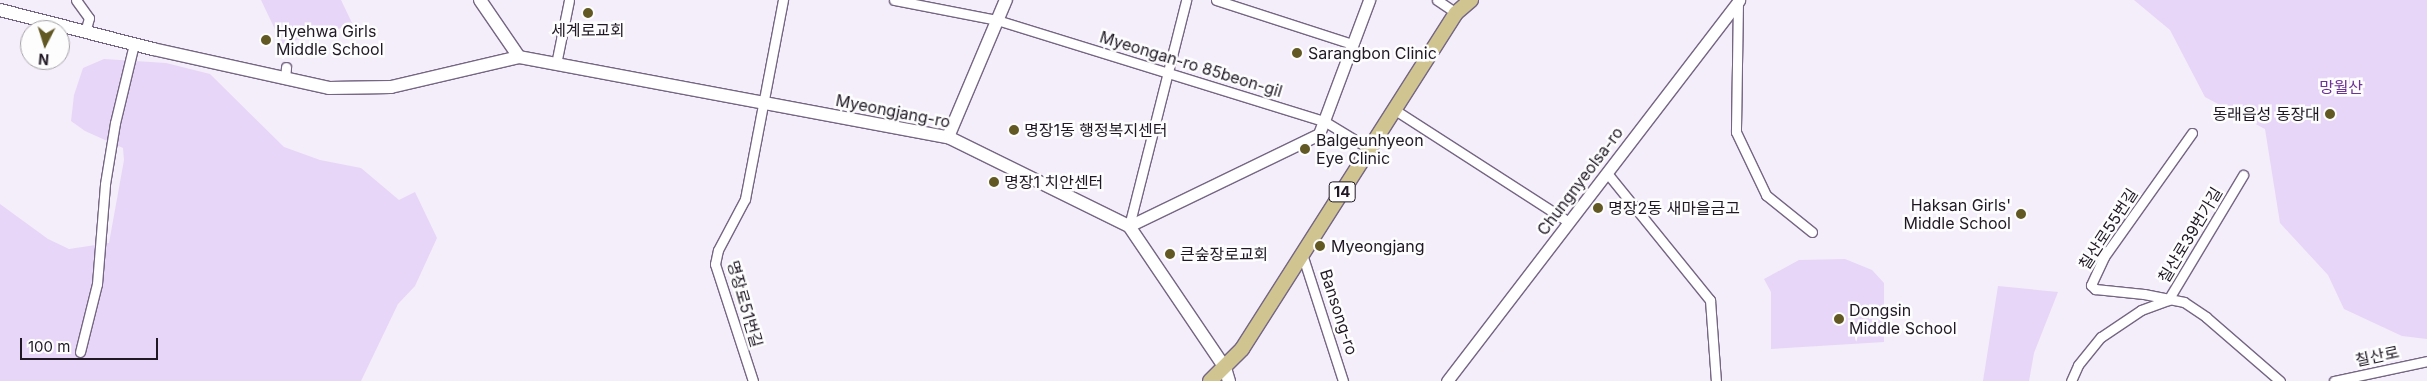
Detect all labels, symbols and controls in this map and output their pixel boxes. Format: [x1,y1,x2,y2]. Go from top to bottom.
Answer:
marker: 세계로교회 [582,7,594,19]
north arrow [20,20,70,70]
place label: 세계로교회 [551,20,625,40]
place label: Hyehwa Girls Middle School [276,21,384,59]
street label: Myeongan-ro 85beon-gil [1097,27,1285,101]
marker: Hyehwa Girls Middle School [260,34,272,46]
place label: Sarangbon Clinic [1308,43,1437,63]
marker: Sarangbon Clinic [1290,46,1304,60]
text: N [38,51,50,68]
park label: 망월산 [2319,77,2363,97]
street label: Myeongjang-ro [834,90,952,132]
place label: 동래읍성 동장대 [2212,104,2320,124]
marker: 동래읍성 동장대 [2324,108,2336,120]
place label: 명장1동 행정복지센터 [1024,120,1167,140]
street label: Chungnyeolsa-ro [1533,123,1627,239]
marker: 명장1동 행정복지센터 [1008,124,1020,136]
place label: Balgeunhyeon Eye Clinic [1316,130,1424,168]
marker: Balgeunhyeon Eye Clinic [1298,142,1312,156]
place label: 명장1 치안센터 [1004,172,1103,192]
marker: 명장1 치안센터 [988,176,1000,188]
road number: 14 [1328,180,1356,204]
street label: 칠산로39번가길 [2154,184,2226,286]
street label: 칠산로55번길 [2075,185,2141,273]
place label: Haksan Girls' Middle School [1903,195,2011,233]
place label: 명장2동 새마을금고 [1608,198,1740,218]
marker: 명장2동 새마을금고 [1592,202,1604,214]
marker: Haksan Girls' Middle School [2015,208,2027,220]
place label: Myeongjang [1331,236,1425,256]
marker: Myeongjang [1313,239,1327,253]
place label: 큰숲장로교회 [1180,244,1268,264]
marker: 큰숲장로교회 [1164,248,1176,260]
street label: 명장로51번길 [723,258,767,350]
street label: Bansong-ro [1316,267,1362,357]
place label: Dongsin Middle School [1849,300,1957,338]
marker: Dongsin Middle School [1833,313,1845,325]
scale bar [22,328,160,360]
text: 100 m [28,337,70,356]
street label: 칠산로 [2353,342,2401,370]

